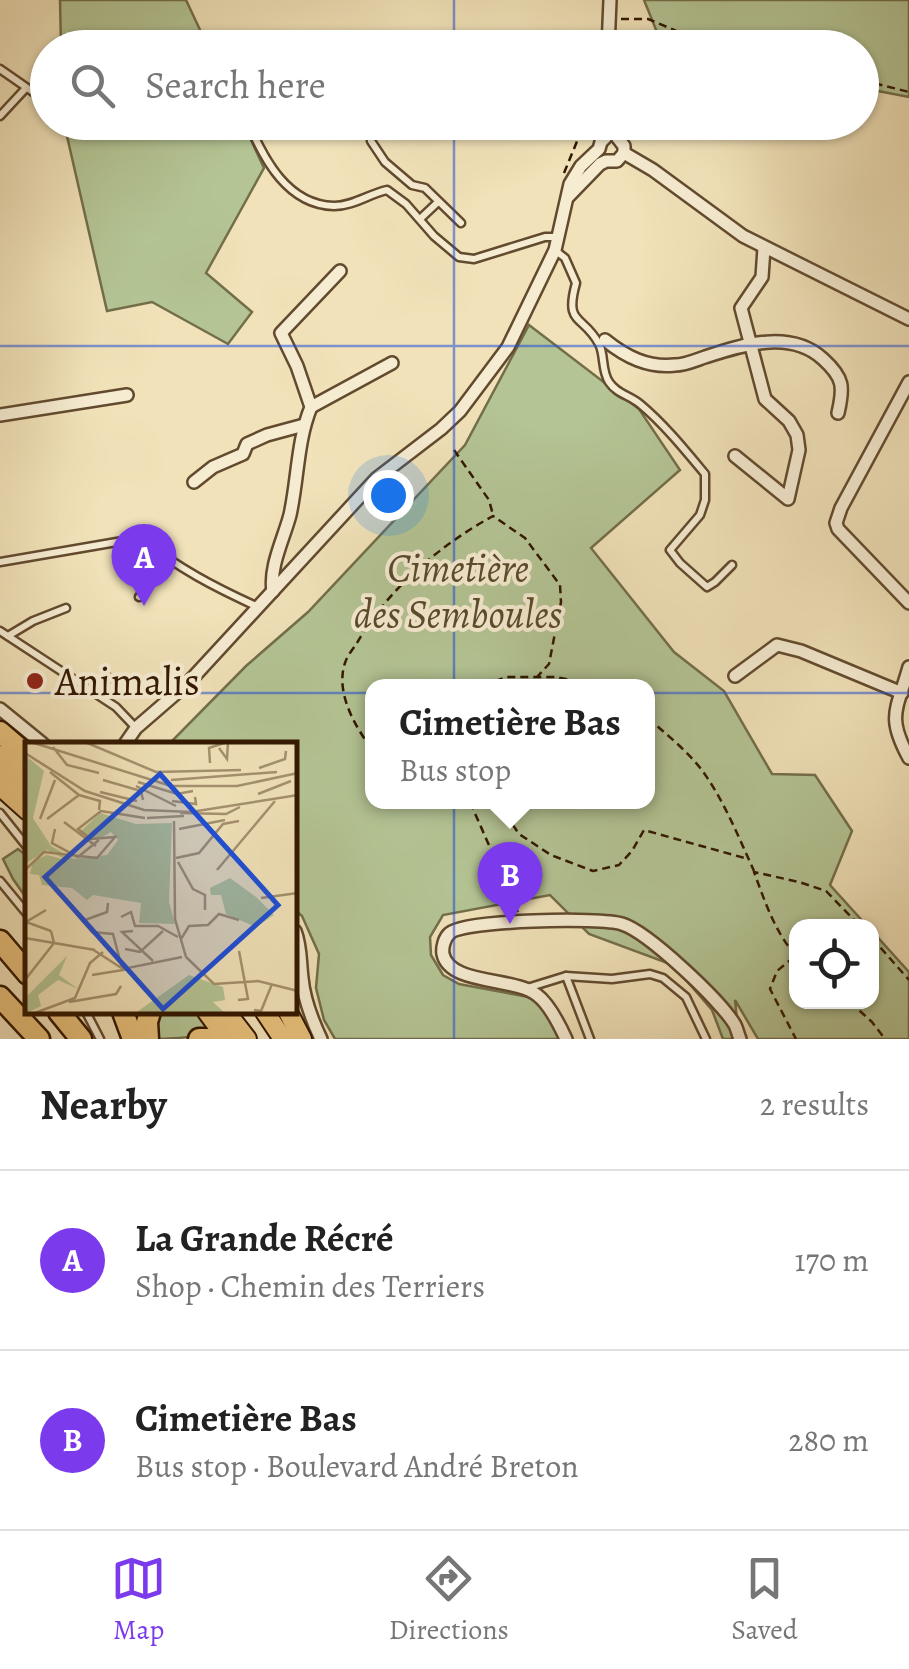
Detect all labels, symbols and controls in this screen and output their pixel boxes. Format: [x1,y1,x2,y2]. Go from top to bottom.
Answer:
search box [30,30,879,140]
icon: search [65,58,120,113]
text: Search here [145,59,326,111]
your location [363,470,414,521]
pin: A [112,524,176,606]
park label: Cimetière des Semboules [354,541,562,642]
place label: Animalis [54,654,200,709]
marker: Animalis [24,670,46,692]
popup [365,679,655,809]
text: Cimetière Bas [399,696,621,748]
inset map [25,742,298,1014]
text: Bus stop [399,748,511,792]
pin: B [478,842,542,924]
map controls [789,919,879,1009]
button: locate [789,919,879,1009]
text: Nearby [40,1076,167,1133]
text: 2 results [760,1082,869,1126]
text: La Grande Récré [135,1212,394,1264]
text: A [62,1238,83,1282]
text: 170 m [795,1238,869,1282]
text: Shop · Chemin des Terriers [135,1264,485,1308]
text: Cimetière Bas [135,1392,357,1444]
text: B [62,1418,83,1462]
text: 280 m [788,1418,869,1462]
text: Bus stop · Boulevard André Breton [135,1444,579,1488]
tab: Map [111,1551,166,1649]
tab: Directions [389,1551,509,1649]
tab: Saved [731,1551,798,1649]

